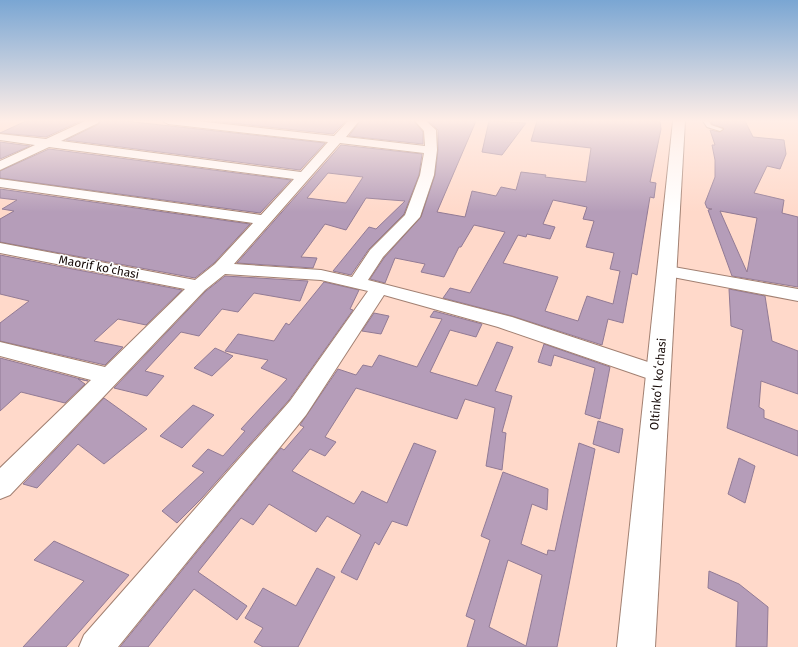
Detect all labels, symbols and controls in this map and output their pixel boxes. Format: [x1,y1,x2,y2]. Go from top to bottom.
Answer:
street label: Maorif koʻchasi [58,251,141,282]
street label: Oltinkoʻl koʻchasi [646,337,669,431]

